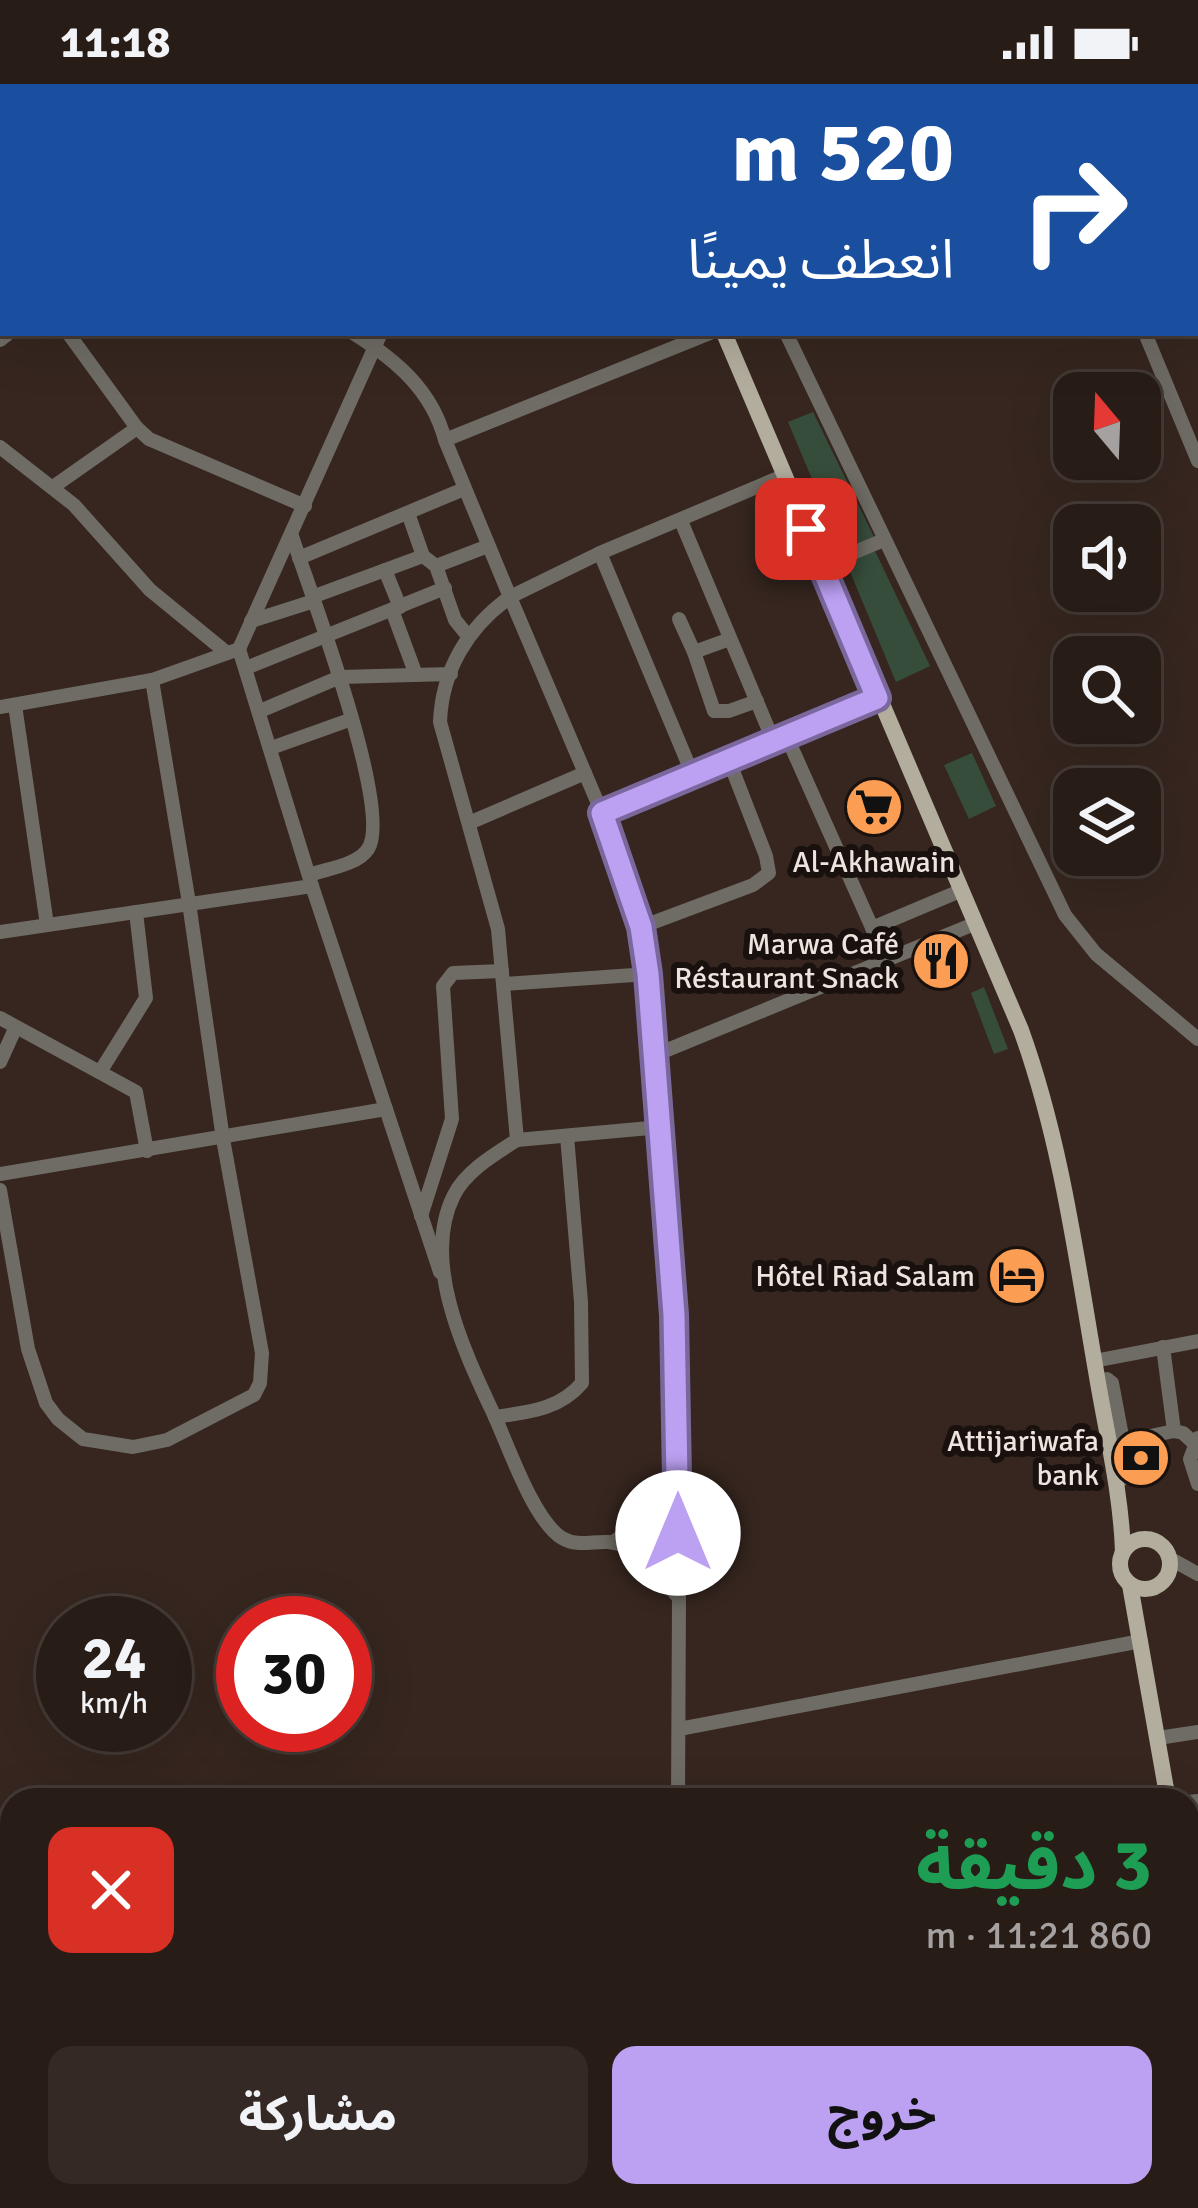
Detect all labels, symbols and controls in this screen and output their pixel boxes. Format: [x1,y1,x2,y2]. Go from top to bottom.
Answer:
text: 11:18 [60,15,170,70]
text: 520 m [732,101,954,205]
icon: right [996,132,1152,288]
text: انعطف يمينًا [687,227,954,294]
north arrow [1053,372,1161,480]
map controls [1053,372,1161,876]
pin [755,478,857,580]
icon: arrive [773,496,839,562]
button: sound [1053,504,1161,612]
button: search [1053,636,1161,744]
button: layers [1053,768,1161,876]
supermarket icon: Al-Akhawain [843,776,905,838]
place label: Al-Akhawain [793,844,955,881]
place label: Marwa Café Réstaurant Snack [674,926,899,997]
restaurant icon: Marwa Café Réstaurant Snack [910,930,972,992]
hotel icon: Hôtel Riad Salam [986,1245,1048,1307]
place label: Hôtel Riad Salam [755,1258,975,1295]
place label: Attijariwafa bank [947,1423,1099,1494]
bank icon: Attijariwafa bank [1110,1427,1172,1489]
position arrow [615,1470,741,1596]
speed limit sign: 30 [216,1596,372,1752]
text: 24 [82,1622,146,1696]
text: km/h [80,1685,148,1722]
text: 3 دقيقة [916,1821,1152,1910]
button: close [48,1827,174,1953]
text: 860 m · 11:21 [925,1911,1152,1959]
button: مشاركة [48,2046,588,2184]
button: خروج [612,2046,1152,2184]

